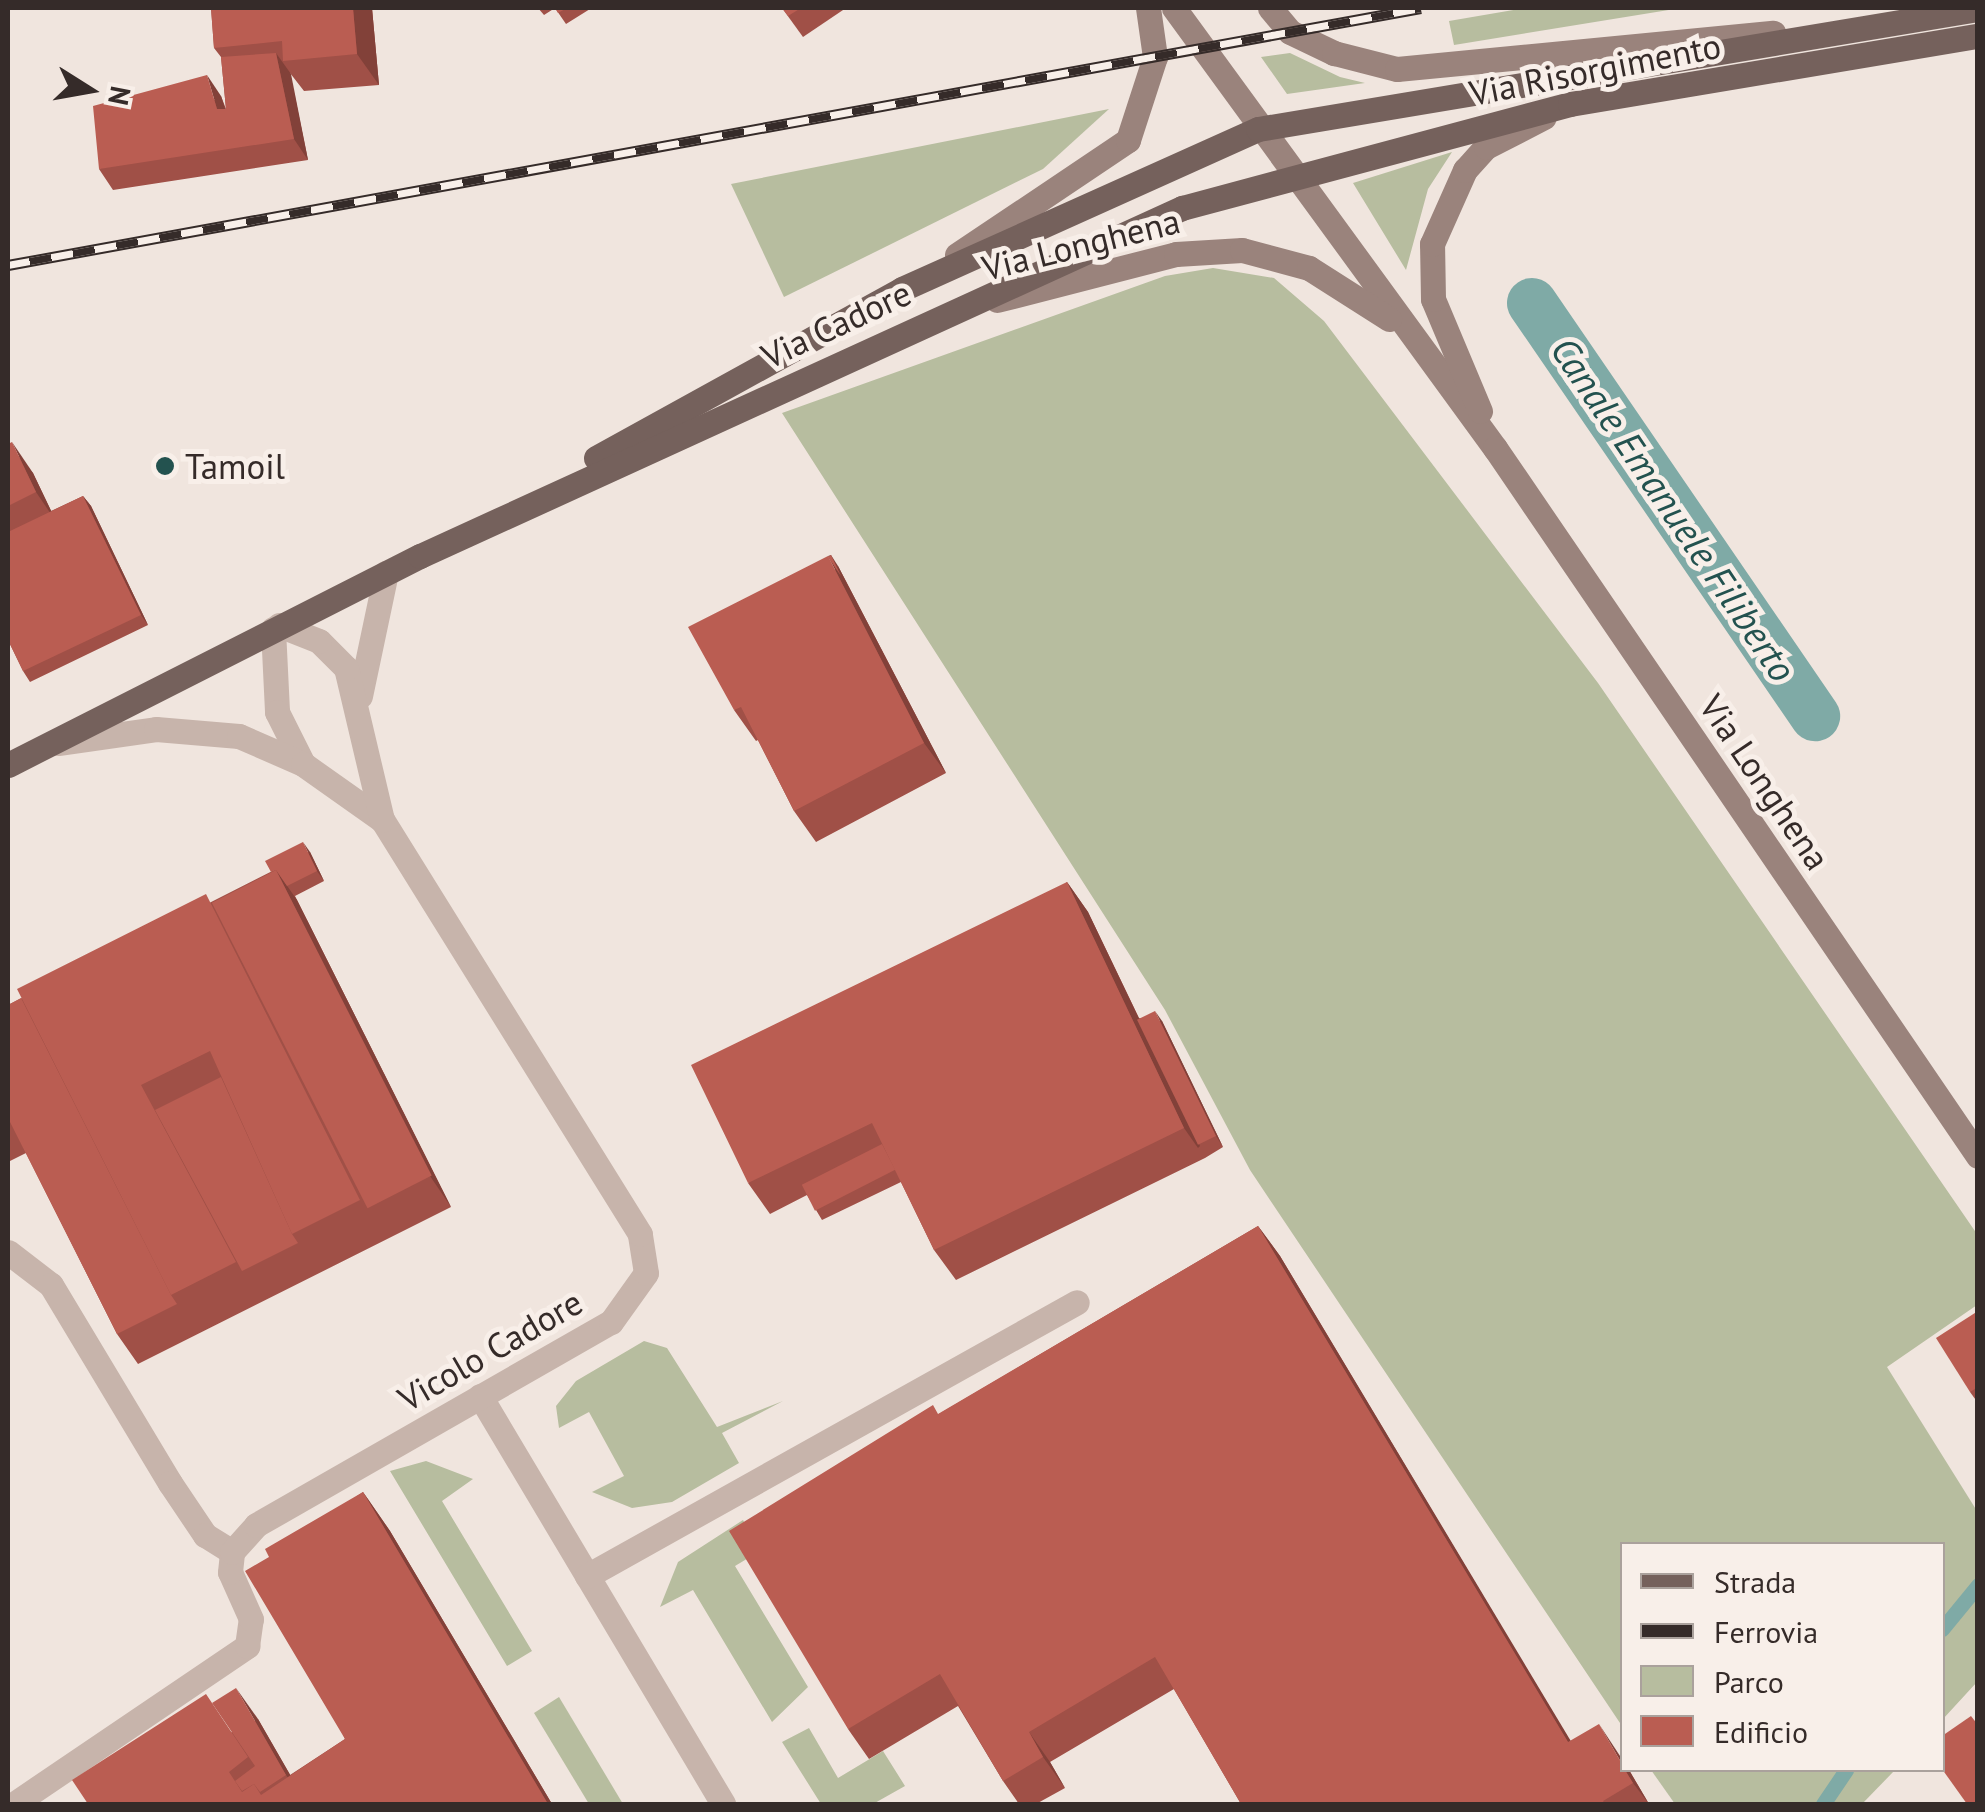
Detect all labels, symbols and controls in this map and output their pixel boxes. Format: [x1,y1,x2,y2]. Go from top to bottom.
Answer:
street label: Via Risorgimento [1466,24,1724,114]
north arrow [40,40,140,140]
text: N [100,83,140,108]
street label: Via Longhena [978,199,1184,289]
street label: Via Cadore [755,271,917,377]
water label: Canale Emanuele Filiberto [1542,328,1806,690]
place label: Tamoil [185,445,285,487]
marker: Tamoil [154,455,176,477]
street label: Via Longhena [1691,686,1839,878]
street label: Vicolo Cadore [391,1280,589,1420]
legend [1620,1542,1945,1772]
text: Strada [1714,1562,1796,1601]
text: Ferrovia [1714,1612,1818,1651]
text: Parco [1714,1662,1784,1701]
text: Edificio [1714,1712,1808,1751]

